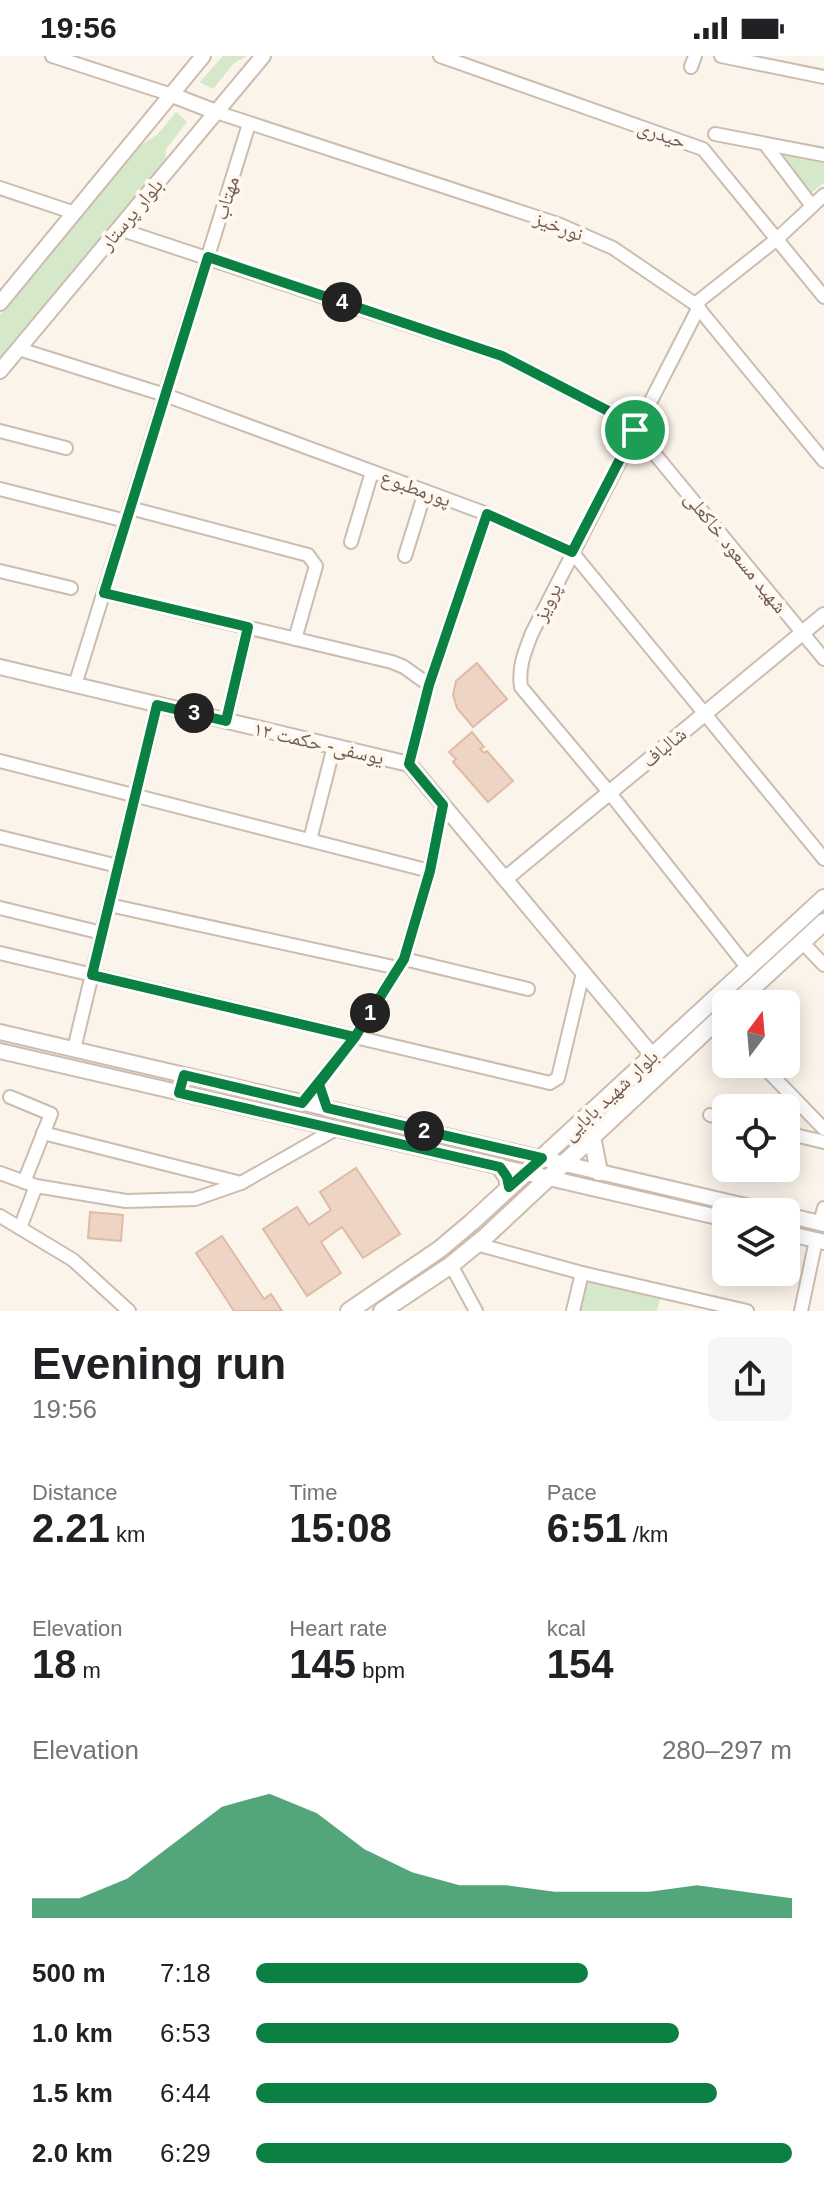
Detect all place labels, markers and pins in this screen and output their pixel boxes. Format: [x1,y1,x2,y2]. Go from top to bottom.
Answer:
pin: 4 [322,282,362,322]
pin [601,396,669,464]
pin: 3 [174,693,214,733]
pin: 1 [350,993,390,1033]
pin: 2 [404,1111,444,1151]

